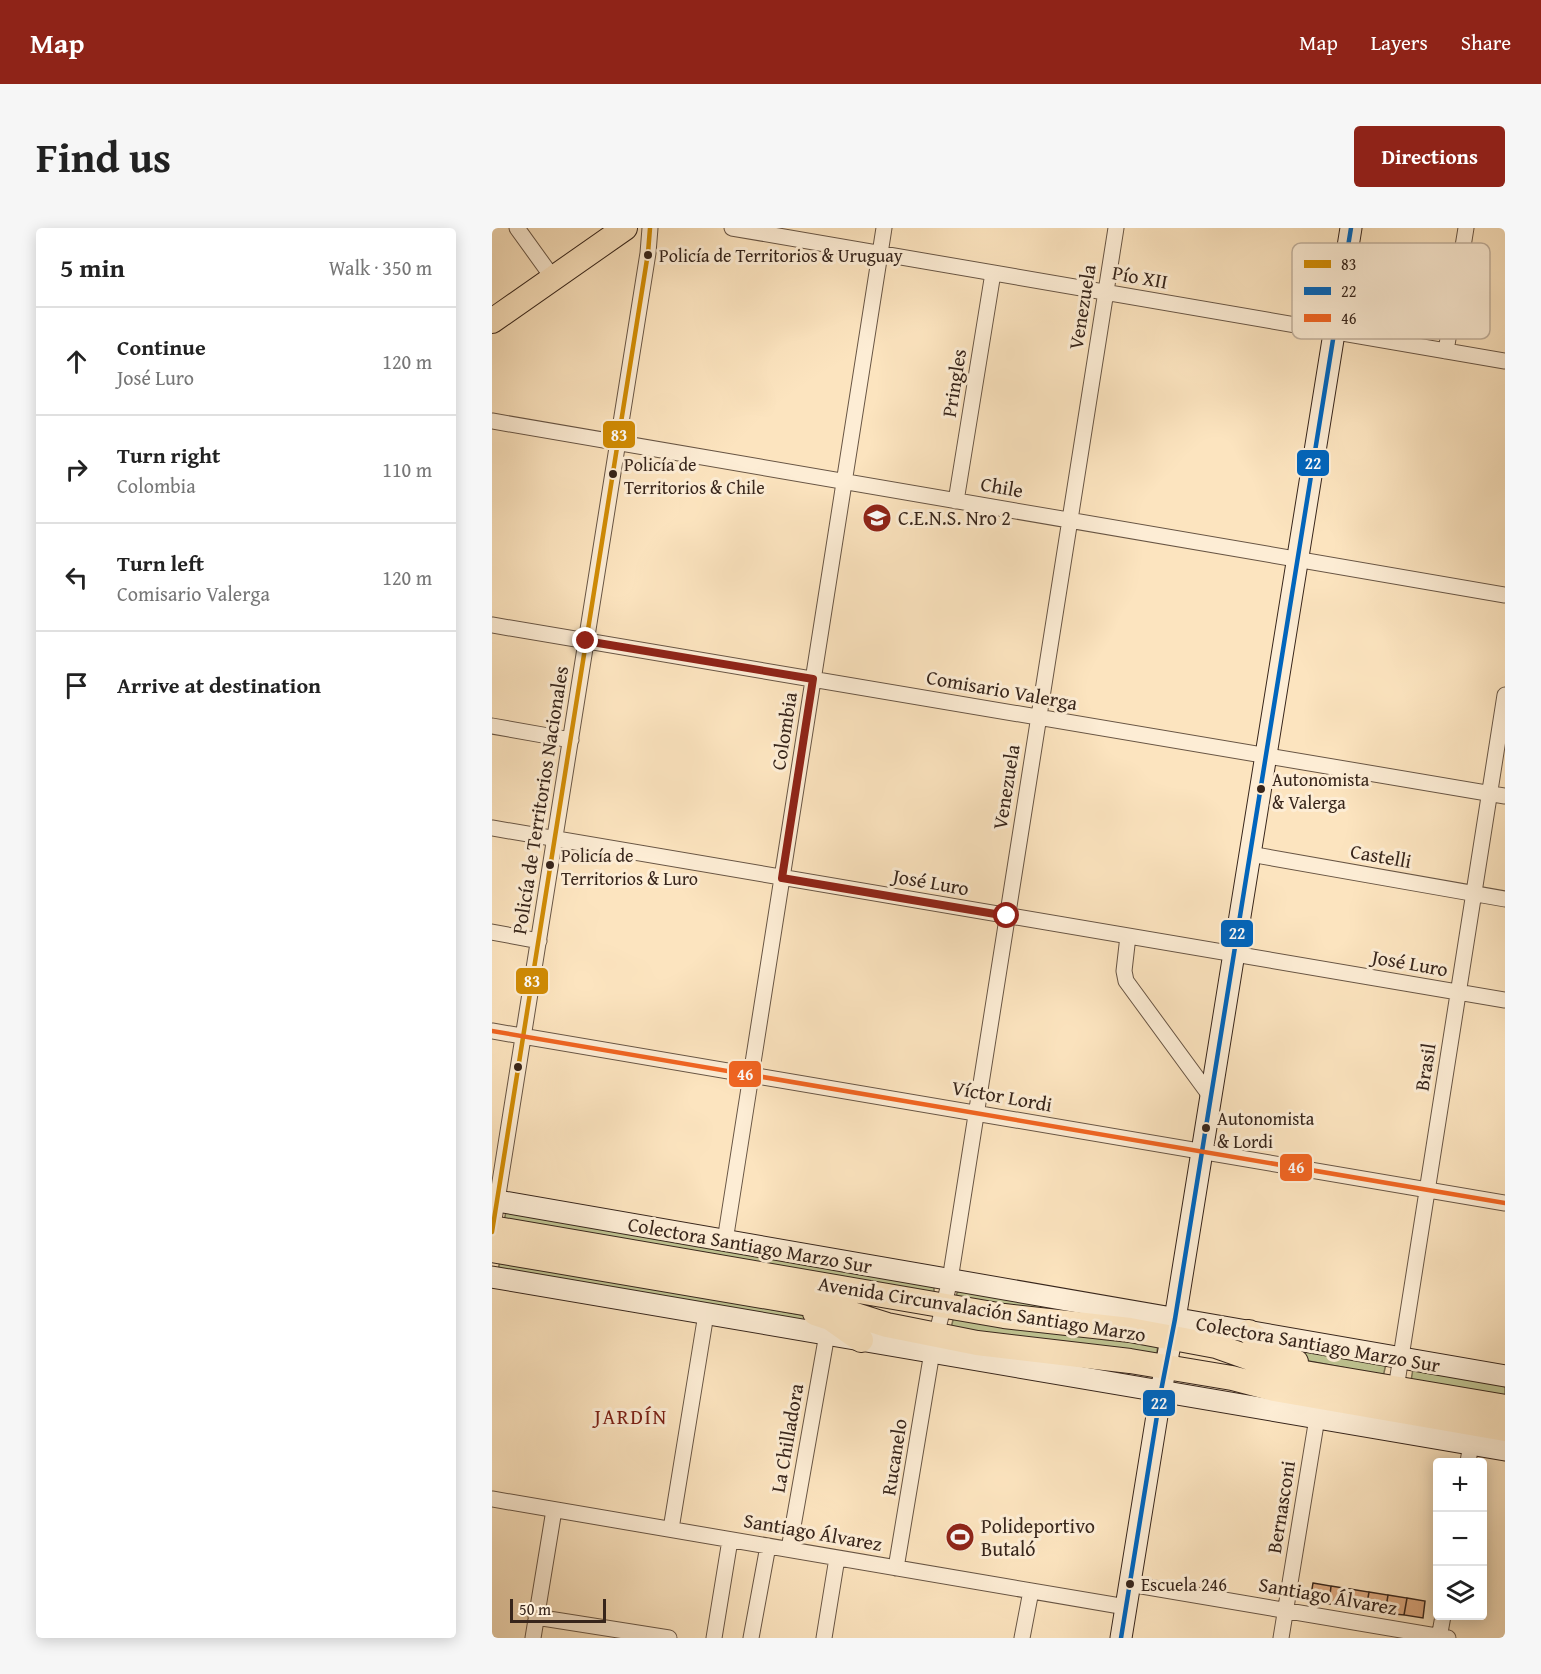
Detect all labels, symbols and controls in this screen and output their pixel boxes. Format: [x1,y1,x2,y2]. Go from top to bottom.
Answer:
text: Map [30,22,84,63]
text: Map [1299,27,1338,58]
text: Layers [1371,27,1428,58]
text: Share [1461,27,1511,58]
text: Find us [36,126,171,187]
button: Directions [1354,126,1505,187]
place label: Policía de Territorios & Uruguay [659,242,903,269]
legend [1292,243,1490,339]
text: 5 min [60,248,125,287]
marker: Policía de Territorios & Uruguay [642,249,654,261]
text: 83 [1341,252,1356,276]
text: Walk · 350 m [329,253,432,282]
street label: Pío XII [1110,257,1170,296]
street label: Venezuela [1060,262,1103,352]
text: 22 [1341,279,1356,303]
text: 46 [1341,306,1357,330]
text: Continue [117,331,206,363]
icon: ahead [60,345,93,378]
text: 120 m [382,347,432,376]
street label: Pringles [934,347,973,419]
text: José Luro [117,363,194,392]
line badge: 83 [602,420,636,449]
text: 83 [611,423,627,447]
text: Turn right [117,439,220,471]
line badge: 22 [1296,449,1330,477]
place label: Policía de Territorios & Chile [624,451,765,501]
text: 22 [1305,451,1321,475]
icon: right [60,453,93,486]
text: 110 m [382,455,432,484]
marker: Policía de Territorios & Chile [607,468,619,480]
street label: Chile [979,469,1026,504]
text: Colombia [117,471,196,500]
school or university icon: C.E.N.S. Nro 2 [861,502,893,534]
place label: C.E.N.S. Nro 2 [898,503,1011,532]
text: Turn left [117,547,204,579]
icon: left [60,561,93,594]
text: 120 m [382,563,432,592]
text: Comisario Valerga [117,579,270,608]
route end [572,627,598,653]
street label: Comisario Valerga [924,662,1080,717]
street label: Policía de Territorios Nacionales [504,664,575,936]
icon: arrive [60,669,93,702]
text: Arrive at destination [117,669,321,701]
street label: Colombia [763,689,804,772]
street label: Venezuela [984,742,1027,832]
place label: Autonomista & Valerga [1272,766,1370,816]
marker: Autonomista & Valerga [1255,783,1267,795]
street label: Castelli [1348,836,1414,875]
place label: Policía de Territorios & Luro [561,842,698,892]
marker: Policía de Territorios & Luro [544,859,556,871]
street label: José Luro [888,860,971,902]
route start [993,902,1019,928]
line badge: 22 [1220,919,1254,948]
text: 22 [1229,921,1245,945]
street label: José Luro [1367,941,1450,983]
line badge: 83 [515,967,549,995]
text: 83 [524,969,540,993]
street label: Brasil [1406,1041,1443,1093]
line badge: 46 [728,1060,762,1088]
unlabelled marker [512,1061,524,1073]
text: 46 [737,1062,753,1086]
street label: Víctor Lordi [949,1072,1055,1119]
place label: Autonomista & Lordi [1217,1105,1315,1155]
marker: Autonomista & Lordi [1200,1122,1212,1134]
line badge: 46 [1279,1153,1313,1182]
text: 46 [1288,1155,1304,1179]
street label: Colectora Santiago Marzo Sur [626,1209,874,1280]
street label: Avenida Circunvalación Santiago Marzo [816,1268,1148,1349]
street label: Colectora Santiago Marzo Sur [1194,1308,1442,1379]
street label: La Chilladora [763,1381,810,1495]
line badge: 22 [1142,1389,1176,1417]
text: 22 [1151,1391,1167,1415]
district label: JARDÍN [591,1401,668,1432]
street label: Rucanelo [873,1417,914,1497]
street label: Bernasconi [1259,1458,1302,1555]
map controls [1433,1458,1487,1620]
button: + [1433,1458,1487,1512]
street label: Santiago Álvarez [742,1505,885,1558]
place label: Polideportivo Butaló [981,1511,1095,1563]
button: − [1433,1512,1487,1566]
sports icon: Polideportivo Butaló [944,1521,976,1553]
button: layers [1433,1566,1487,1620]
street label: Santiago Álvarez [1257,1569,1400,1622]
place label: Escuela 246 [1141,1571,1227,1598]
marker: Escuela 246 [1124,1578,1136,1590]
scale bar [510,1596,606,1624]
text: 50 m [519,1597,551,1621]

